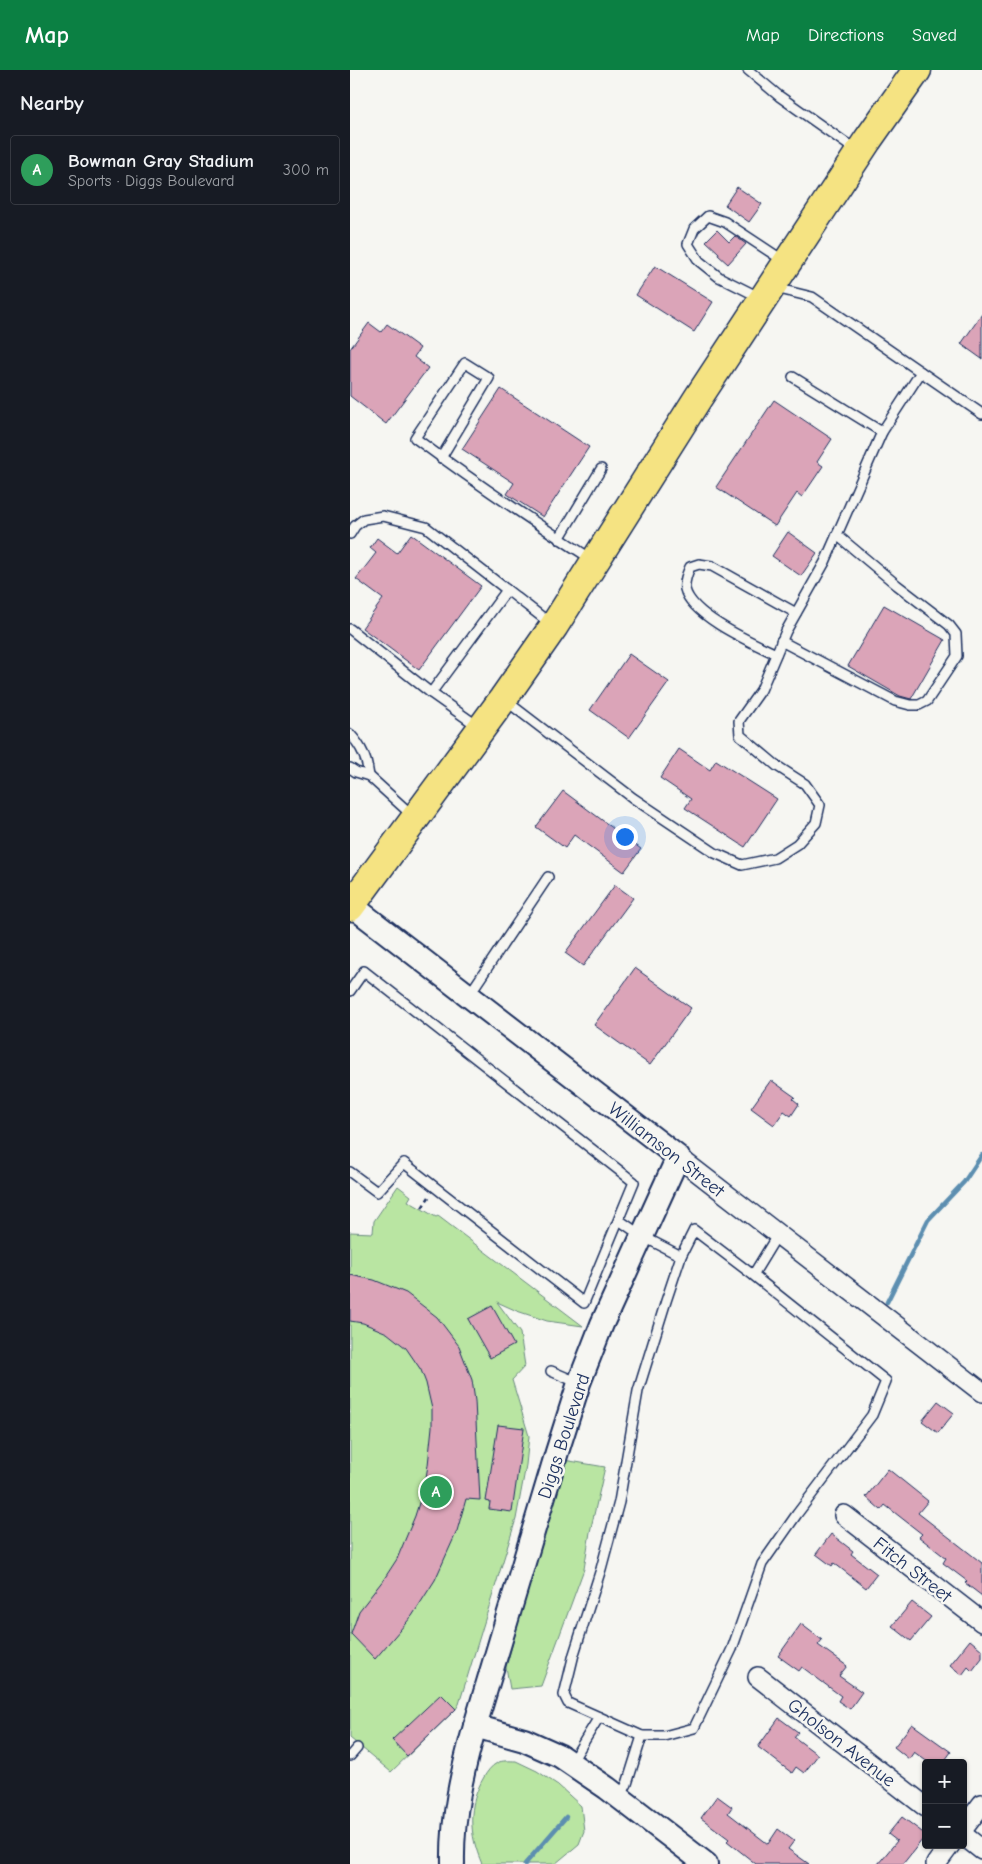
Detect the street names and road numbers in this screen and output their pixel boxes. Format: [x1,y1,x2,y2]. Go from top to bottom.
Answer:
street label: Williamson Street [604,1098,729,1202]
street label: Diggs Boulevard [533,1371,595,1502]
street label: Fitch Street [869,1532,956,1608]
street label: Gholson Avenue [783,1694,900,1792]

